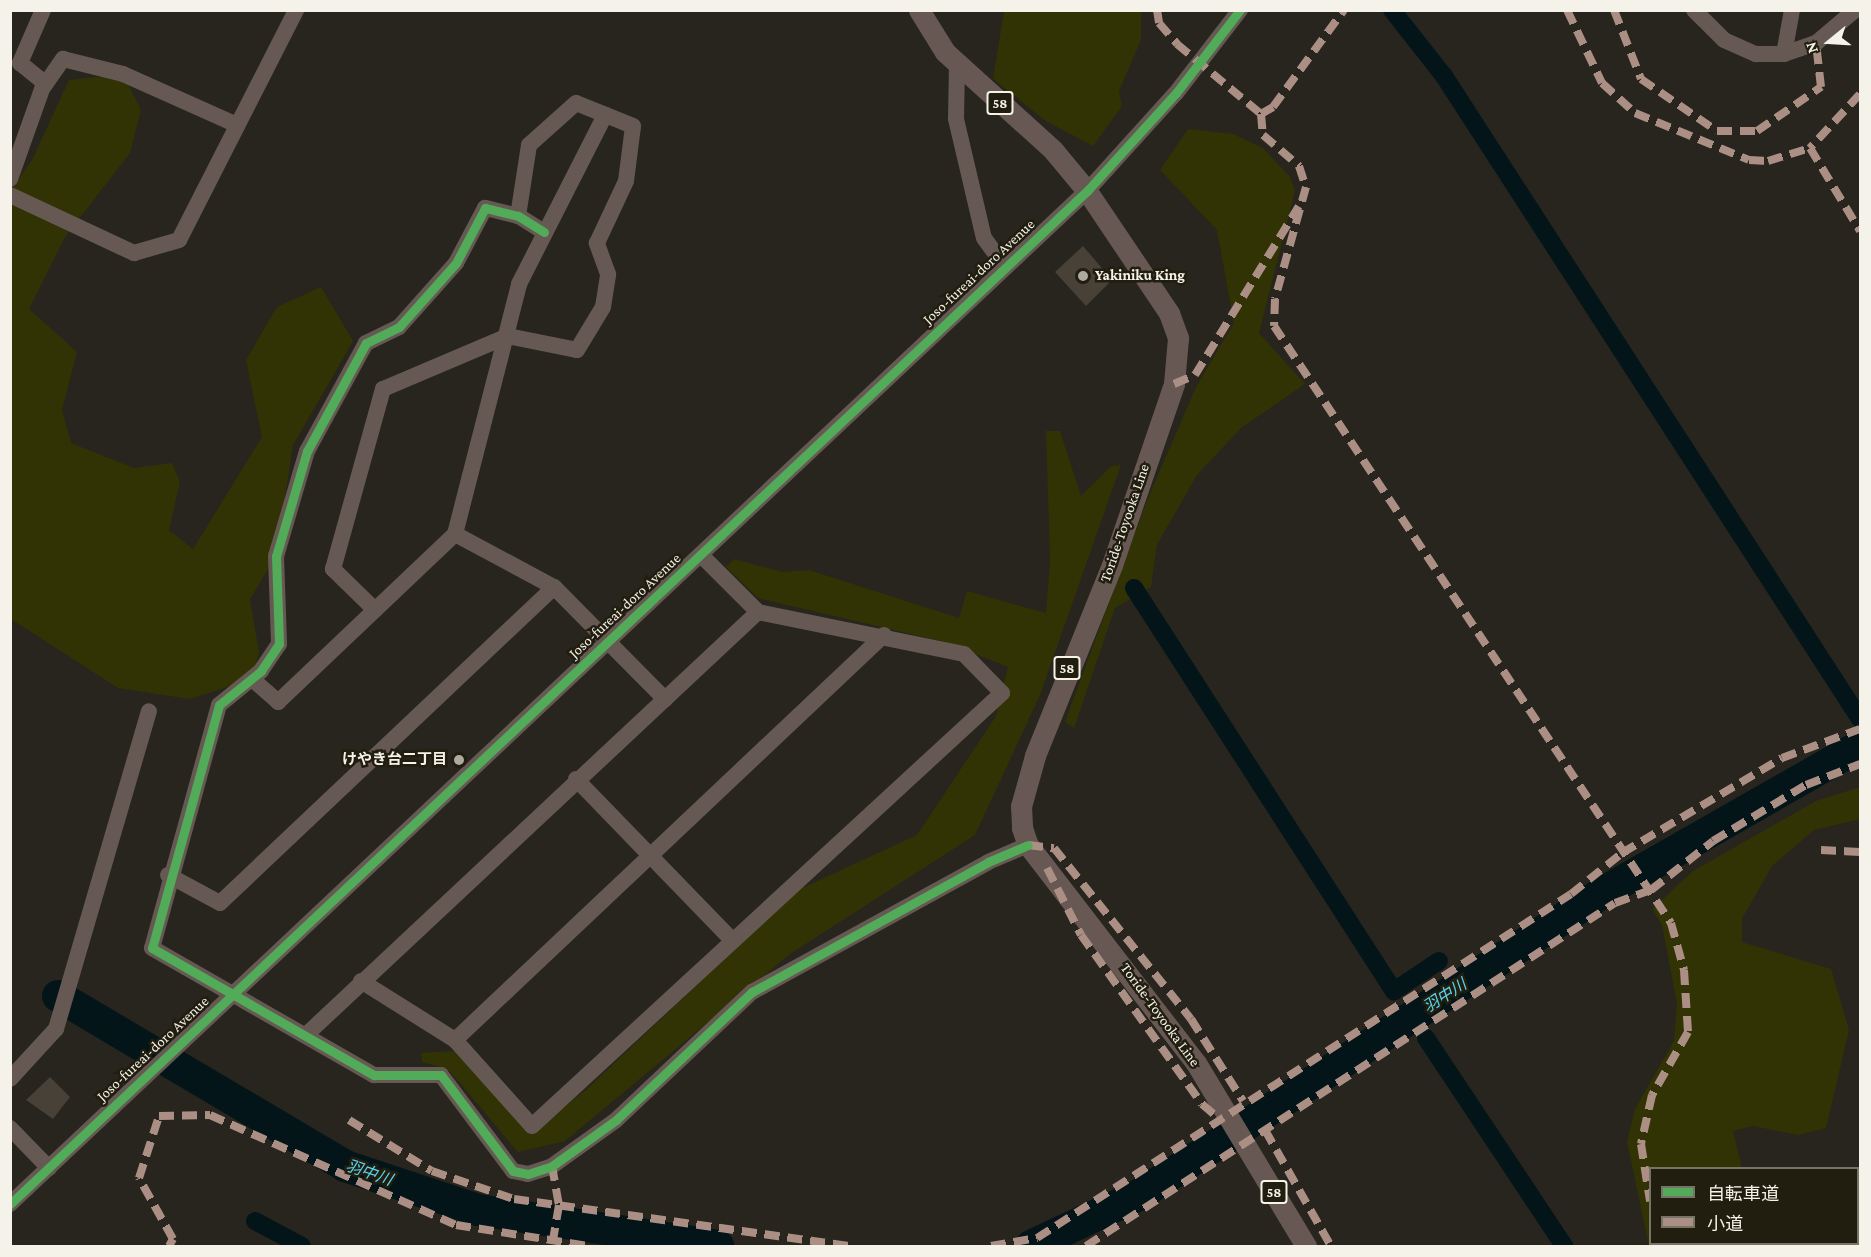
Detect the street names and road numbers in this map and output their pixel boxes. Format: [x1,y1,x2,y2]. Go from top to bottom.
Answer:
road number: 58 [985,92,1015,114]
street label: Joso-fureai-doro Avenue [919,216,1039,328]
street label: Toride-Toyooka Line [1096,462,1154,584]
street label: Joso-fureai-doro Avenue [565,550,685,662]
road number: 58 [1052,657,1082,679]
street label: Toride-Toyooka Line [1116,960,1204,1070]
street label: Joso-fureai-doro Avenue [93,993,213,1105]
road number: 58 [1259,1181,1289,1203]

